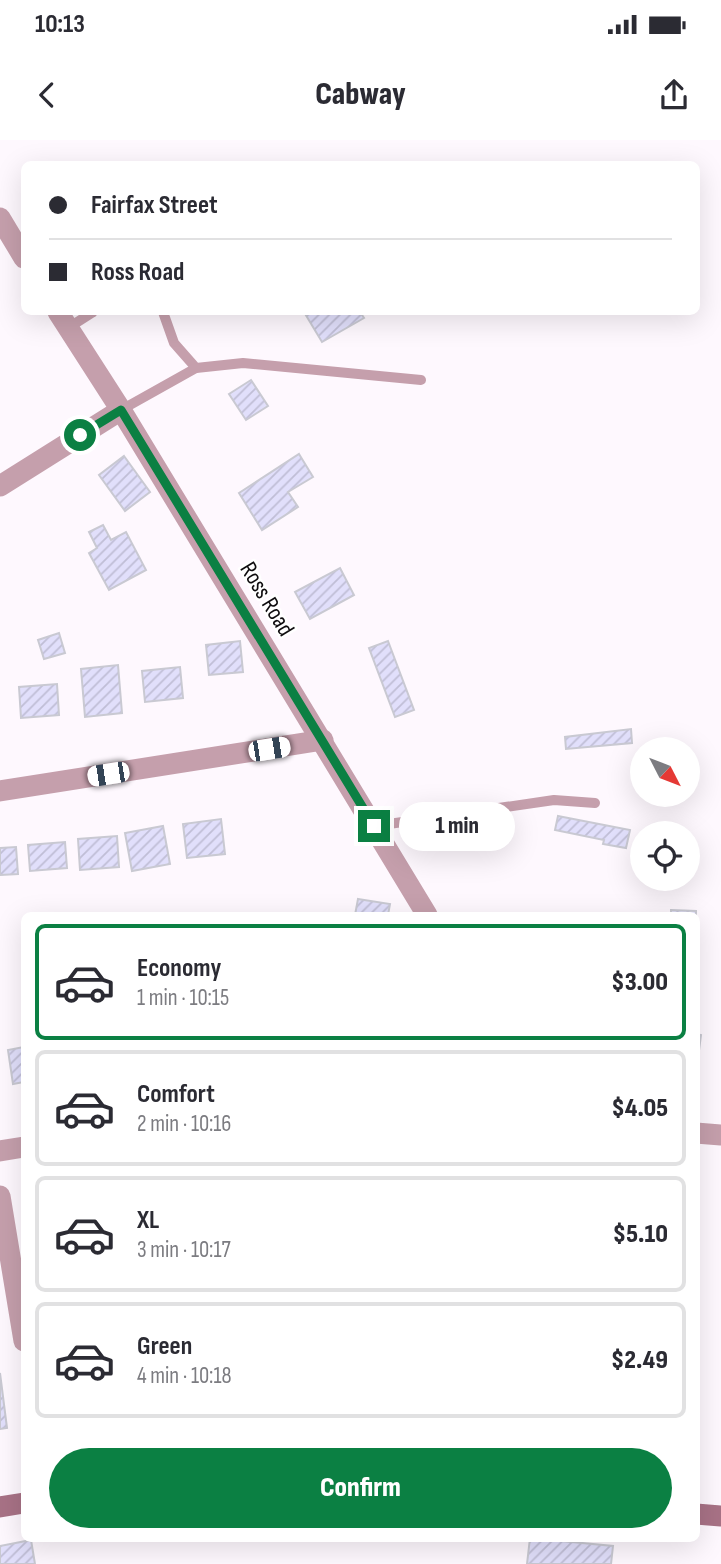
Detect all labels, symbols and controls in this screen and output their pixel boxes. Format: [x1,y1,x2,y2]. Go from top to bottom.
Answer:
text: 10:13 [35,9,85,40]
text: Cabway [315,75,406,114]
icon: back [28,76,66,114]
icon: share [655,76,693,114]
text: Fairfax Street [91,190,218,221]
text: Ross Road [91,257,184,288]
route start [64,419,96,451]
street label: Ross Road [234,557,300,641]
car [247,735,292,763]
north arrow [630,737,700,807]
map controls [630,737,700,891]
car [86,760,131,788]
callout: 1 min [398,802,514,850]
route end [358,810,390,842]
text: 1 min [435,812,479,840]
button: locate [630,821,700,891]
icon: car [53,951,116,1014]
text: Economy [137,953,221,984]
text: $3.00 [611,967,668,998]
text: 1 min · 10:15 [137,984,229,1012]
icon: car [53,1077,116,1140]
text: Comfort [137,1079,215,1110]
text: $4.05 [611,1093,668,1124]
text: 2 min · 10:16 [137,1110,231,1138]
icon: car [53,1203,116,1266]
text: XL [137,1205,159,1236]
text: $5.10 [613,1219,668,1250]
text: 3 min · 10:17 [137,1236,231,1264]
icon: car [53,1329,116,1392]
text: Green [137,1331,192,1362]
text: $2.49 [611,1345,668,1376]
text: 4 min · 10:18 [137,1362,232,1390]
button: Confirm [49,1448,672,1528]

